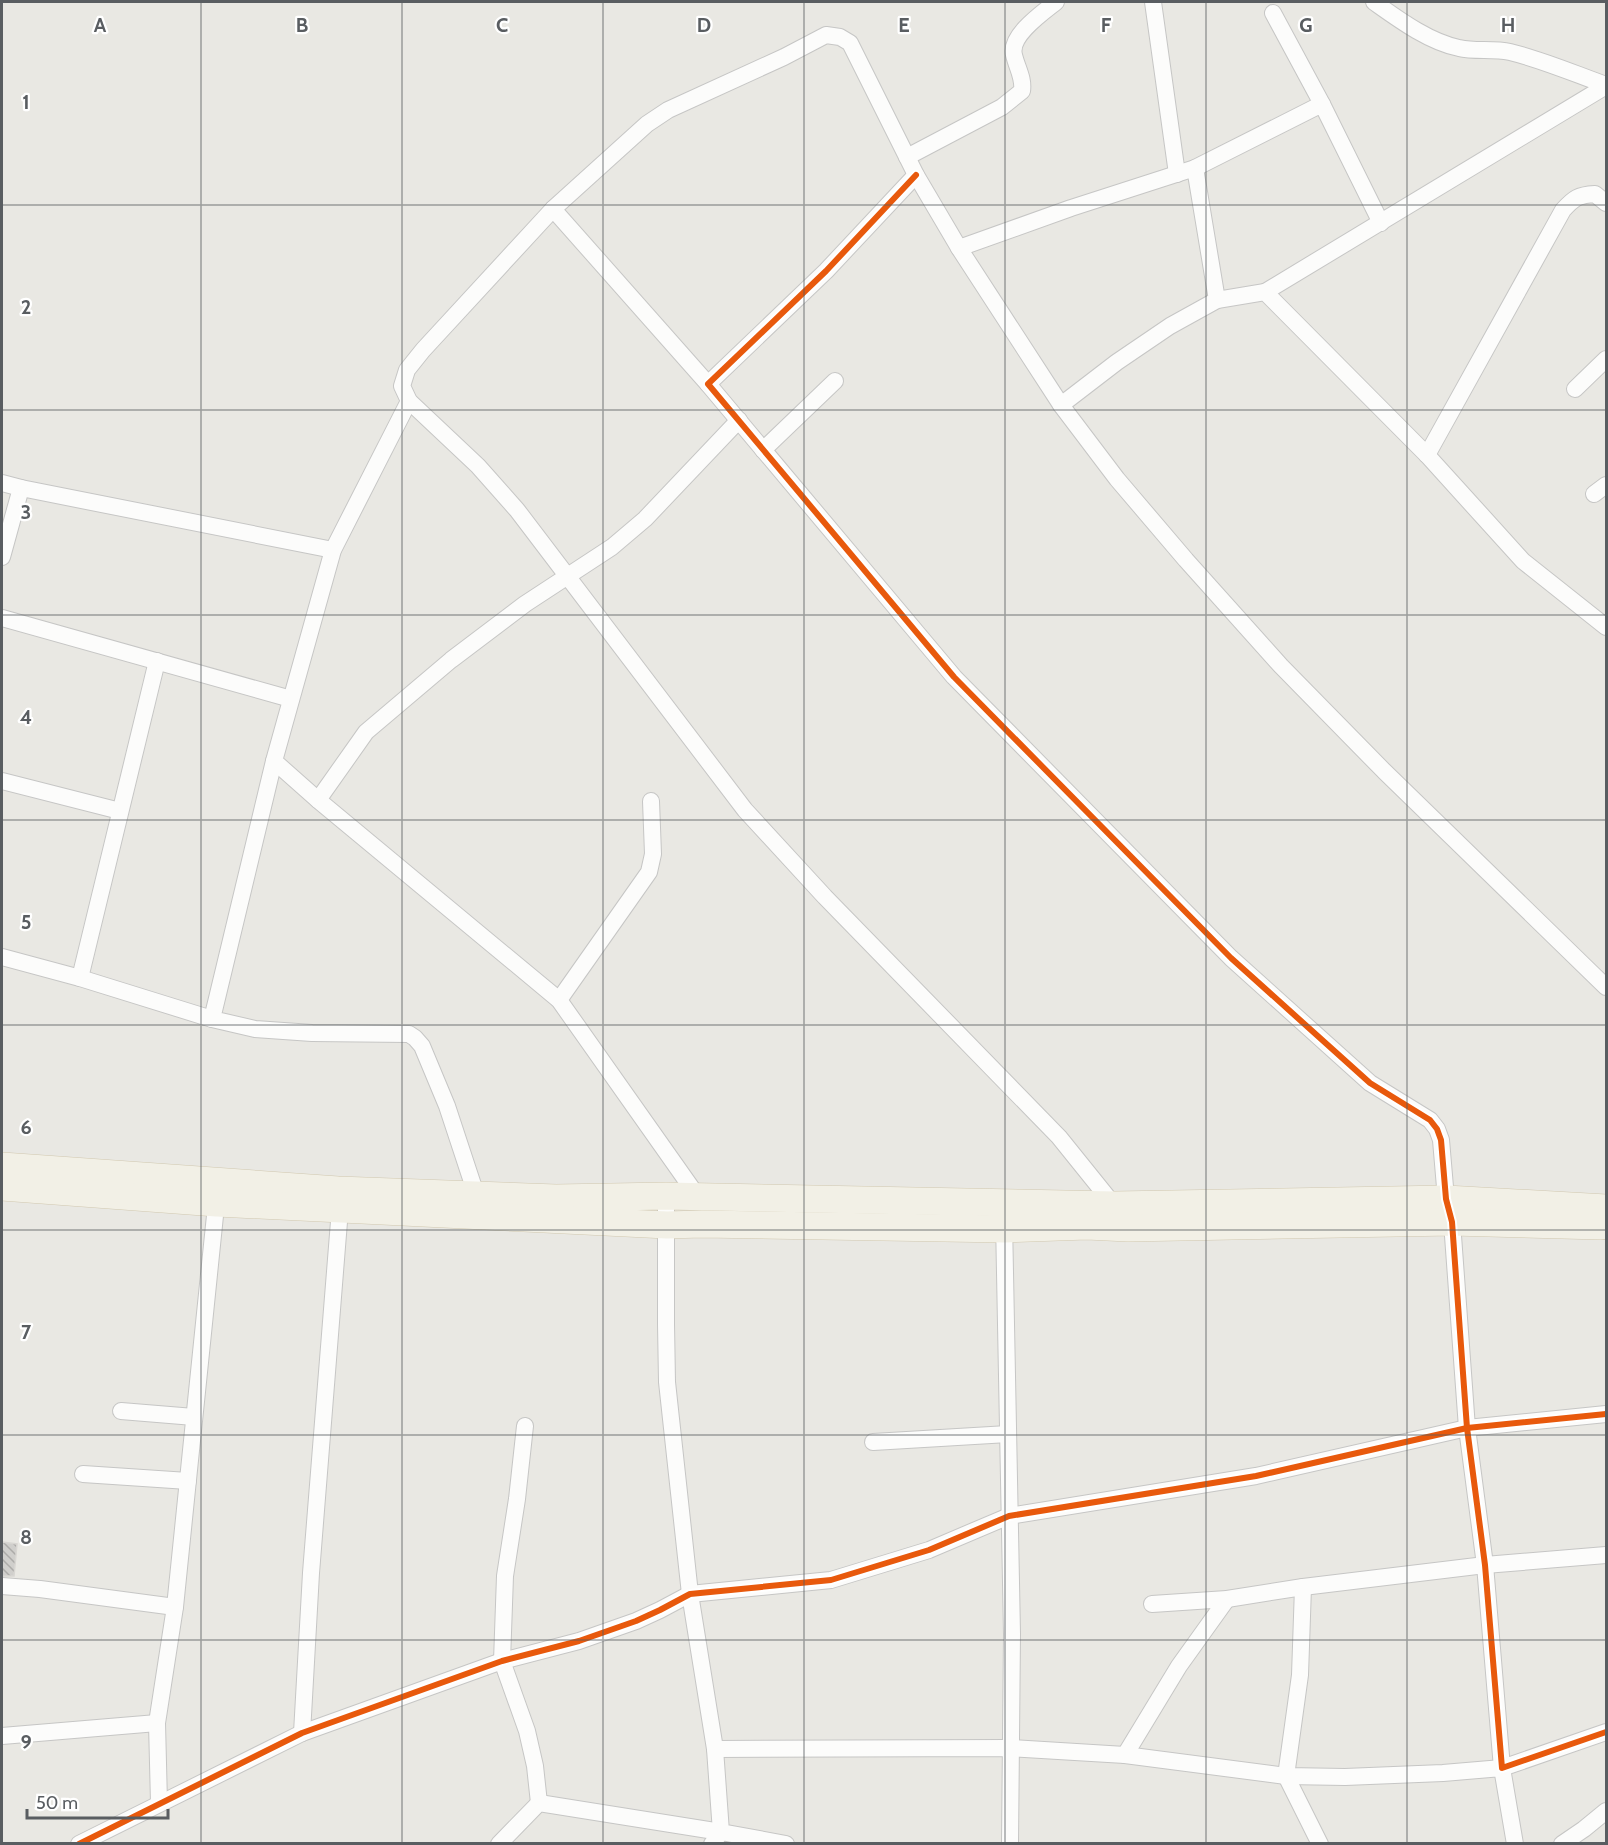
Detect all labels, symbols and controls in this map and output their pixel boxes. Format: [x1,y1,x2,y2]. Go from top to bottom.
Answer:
text: A [94,13,107,37]
text: B [296,13,308,37]
text: C [496,13,508,37]
text: D [697,13,711,37]
text: E [898,13,910,37]
text: F [1101,13,1112,37]
text: G [1299,13,1313,37]
text: H [1501,13,1515,37]
text: 1 [22,90,30,114]
text: 2 [21,295,31,319]
text: 3 [21,500,31,524]
text: 4 [20,705,32,729]
text: 5 [21,910,31,934]
text: 6 [20,1115,32,1139]
text: 7 [21,1320,32,1344]
text: 8 [20,1525,32,1549]
text: 9 [20,1730,32,1754]
scale bar [27,1782,168,1820]
text: 50 m [36,1792,78,1814]

